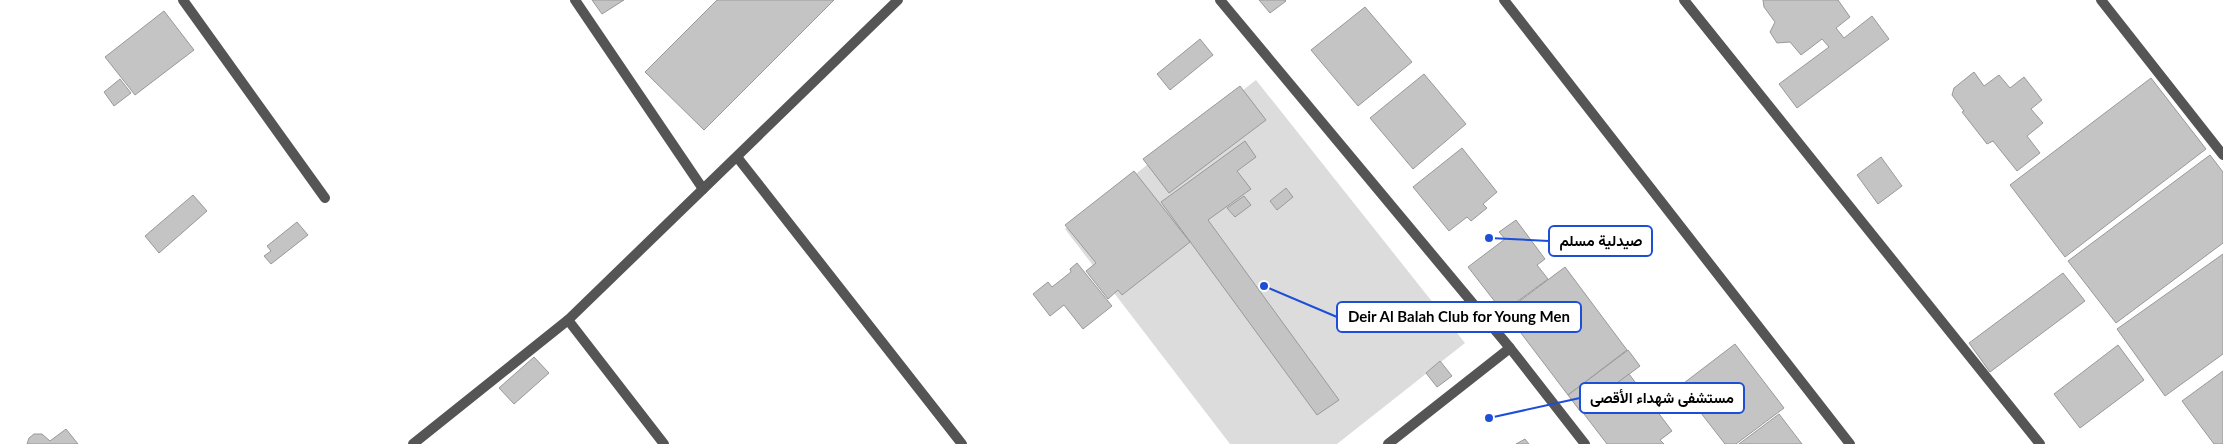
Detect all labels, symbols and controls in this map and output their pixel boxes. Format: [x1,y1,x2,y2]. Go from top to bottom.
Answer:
callout: صيدلية مسلم [1549,226,1652,256]
text: صيدلية مسلم [1559,231,1643,251]
callout: Deir Al Balah Club for Young Men [1337,302,1581,332]
text: Deir Al Balah Club for Young Men [1348,307,1570,325]
callout: مستشفى شهداء الأقصى [1580,383,1744,413]
text: مستشفى شهداء الأقصى [1590,388,1734,407]

